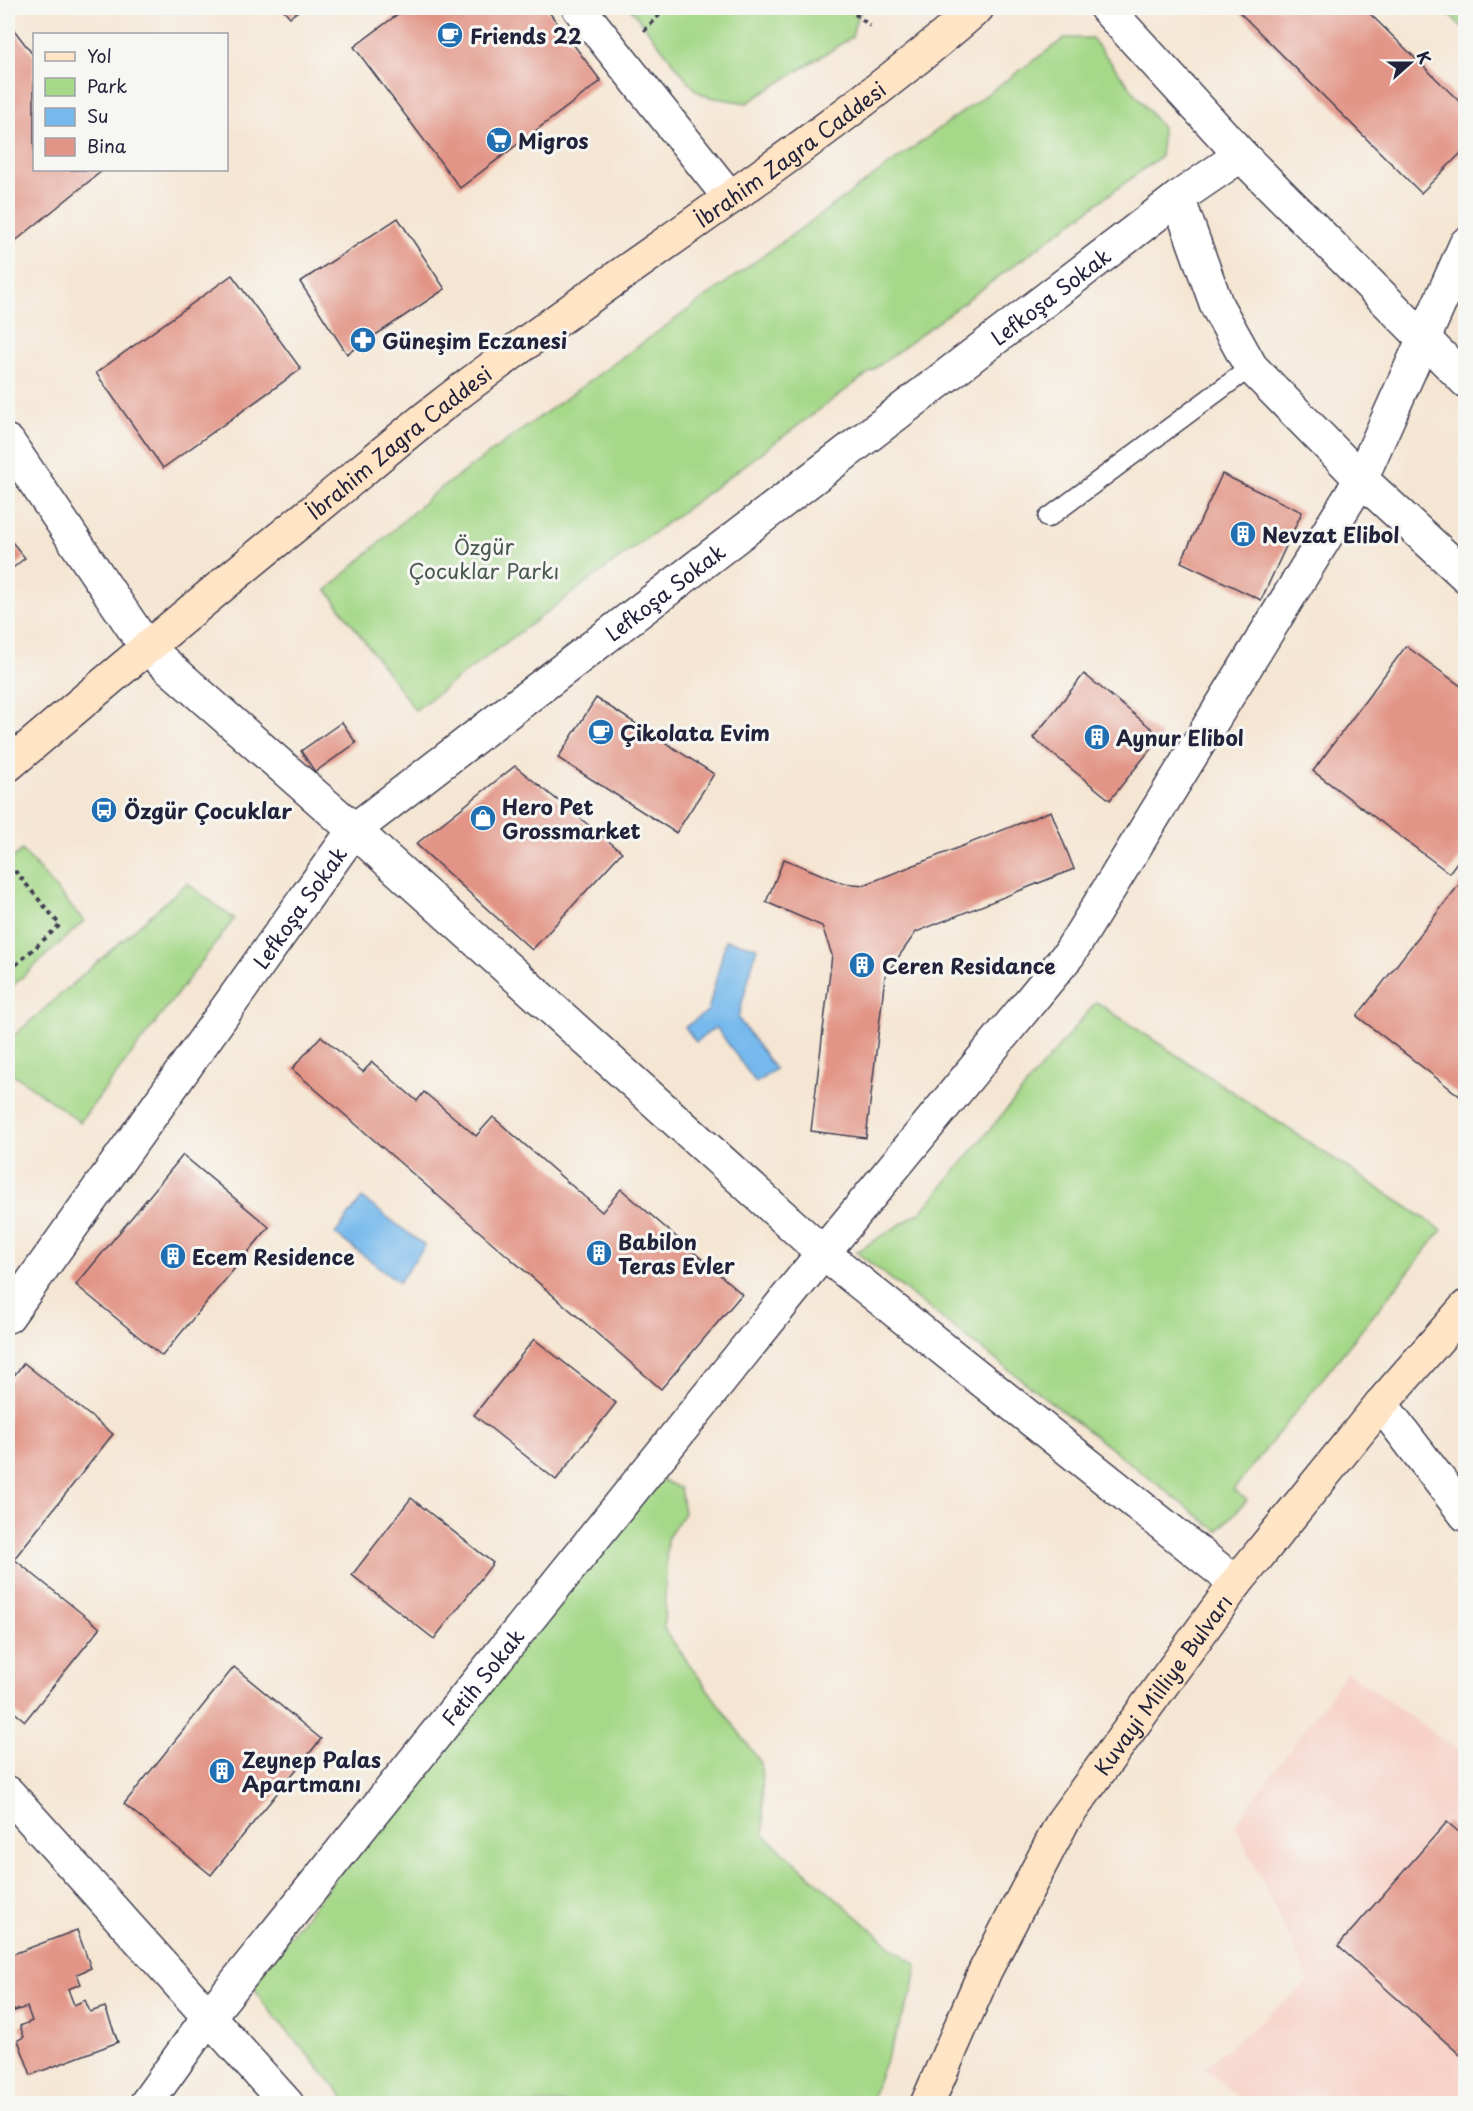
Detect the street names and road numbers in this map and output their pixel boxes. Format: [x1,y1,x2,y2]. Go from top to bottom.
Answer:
street label: İbrahim Zagra Caddesi [688,73,892,234]
street label: Lefkoşa Sokak [983,239,1117,353]
street label: İbrahim Zagra Caddesi [299,357,498,527]
street label: Lefkoşa Sokak [598,535,731,648]
street label: Lefkoşa Sokak [244,839,354,975]
street label: Kuvayi Milliye Bulvarı [1085,1587,1239,1782]
street label: Fetih Sokak [433,1621,531,1732]

